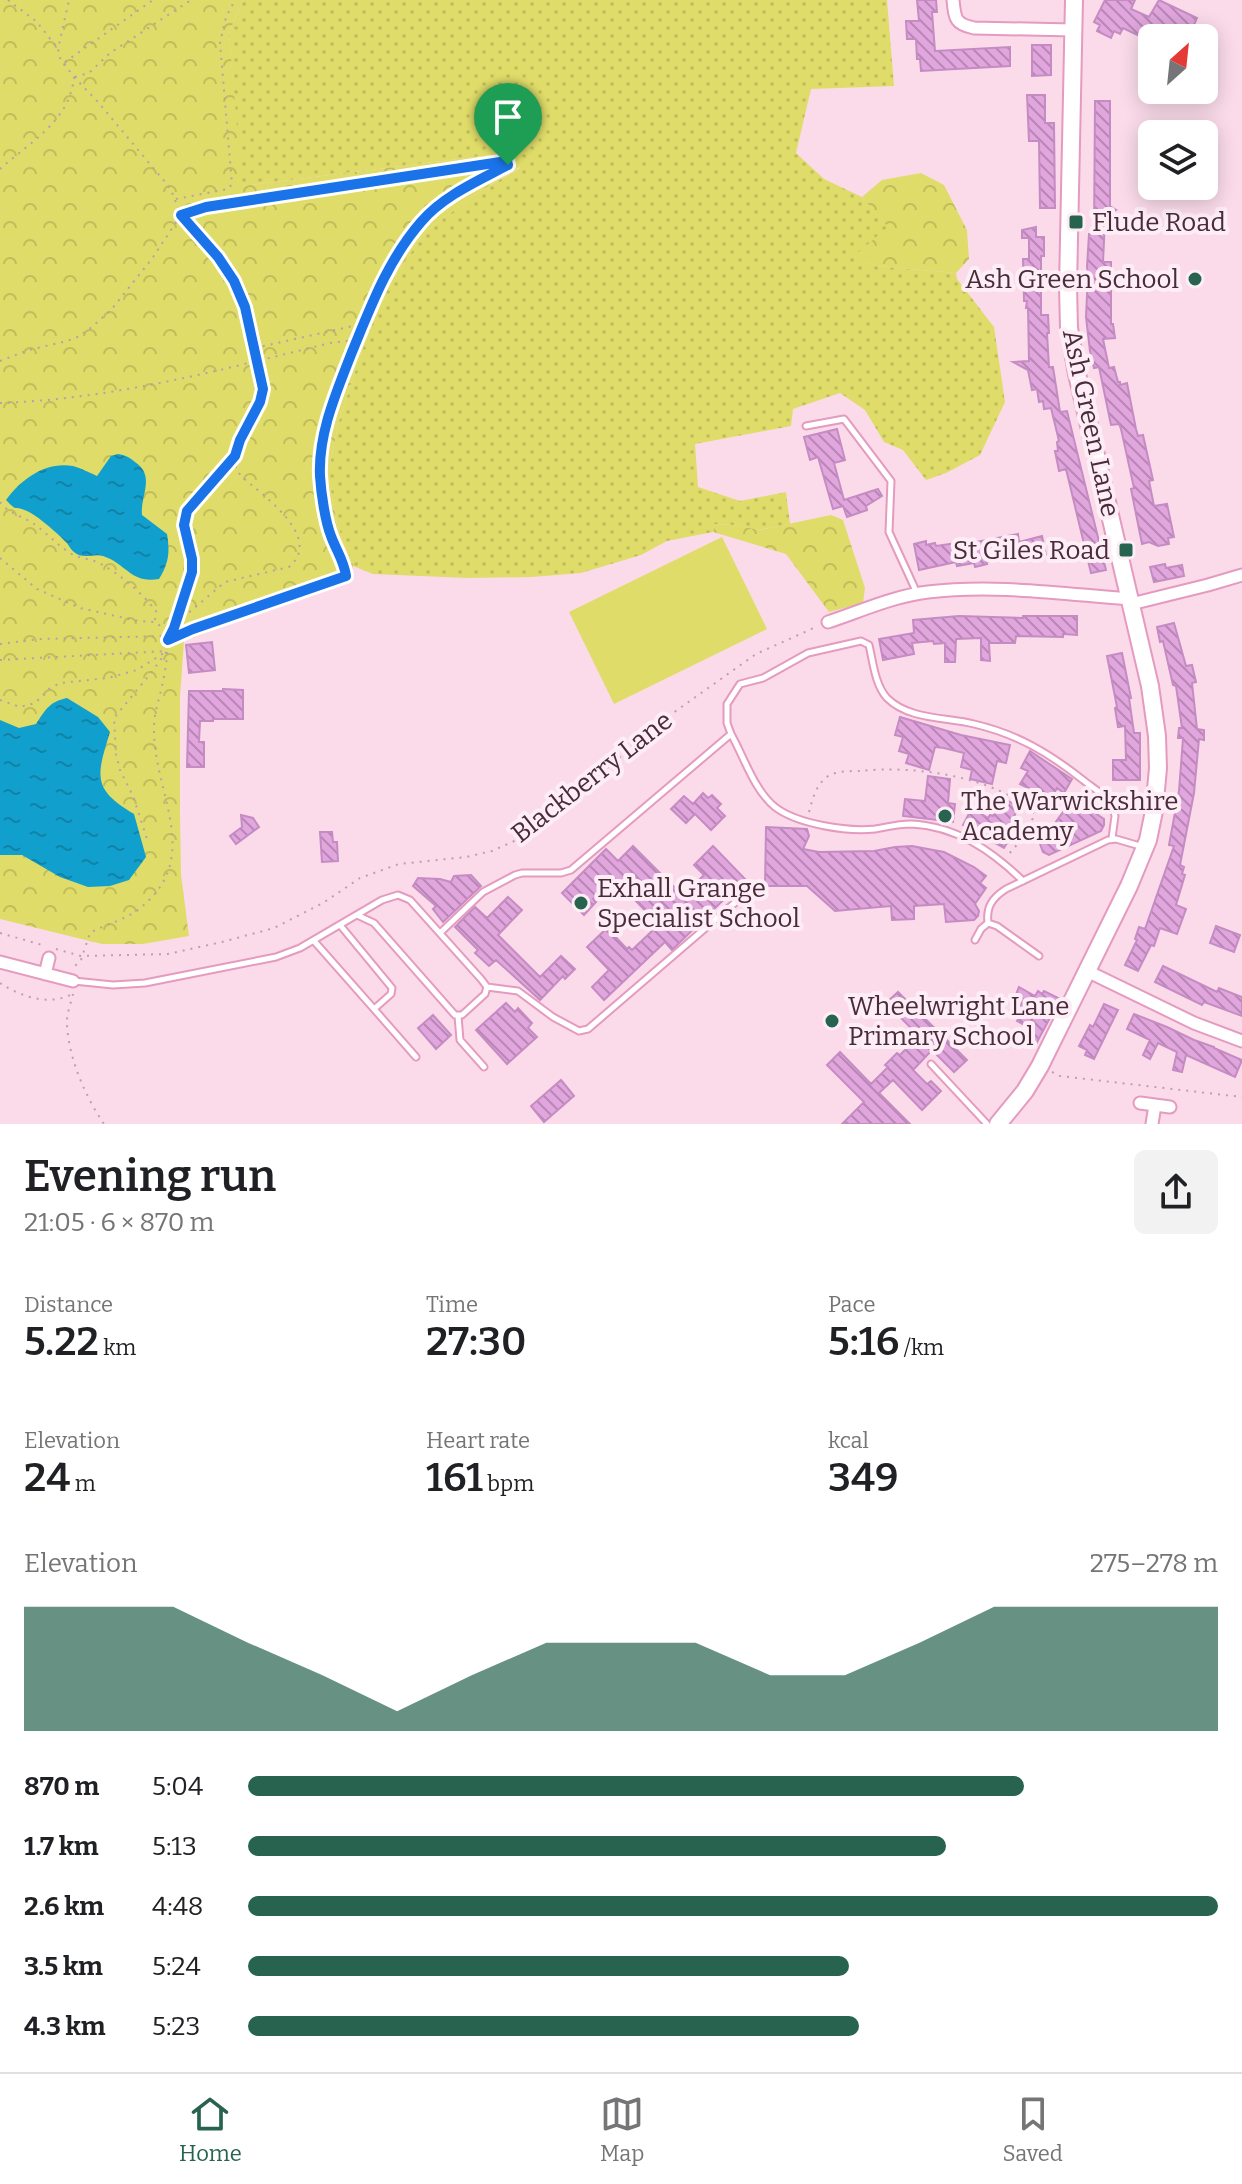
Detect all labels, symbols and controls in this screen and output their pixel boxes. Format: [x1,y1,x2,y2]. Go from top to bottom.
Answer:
north arrow [1138,24,1218,104]
map controls [1138,24,1218,200]
pin [474,83,542,165]
icon: arrive [486,95,530,139]
button: layers [1138,120,1218,200]
place label: Flude Road [1092,207,1226,238]
marker: Flude Road [1067,213,1085,231]
place label: Ash Green School [965,264,1179,295]
marker: Ash Green School [1186,270,1204,288]
street label: Ash Green Lane [1056,326,1126,520]
place label: St Giles Road [953,535,1110,566]
marker: St Giles Road [1117,541,1135,559]
street label: Blackberry Lane [506,705,678,849]
place label: The Warwickshire Academy [961,786,1178,847]
marker: The Warwickshire Academy [936,807,954,825]
place label: Exhall Grange Specialist School [597,873,800,934]
marker: Exhall Grange Specialist School [572,894,590,912]
place label: Wheelwright Lane Primary School [848,991,1069,1052]
marker: Wheelwright Lane Primary School [823,1012,841,1030]
text: Evening run [24,1150,276,1203]
button: share [1134,1150,1218,1234]
text: 21:05 · 6 × 870 m [24,1207,214,1238]
text: Distance [24,1291,113,1318]
text: Time [426,1291,478,1318]
text: Pace [828,1291,876,1318]
text: 5.22 [24,1318,99,1366]
text: 27:30 [426,1318,527,1366]
text: 5:16 [828,1318,899,1366]
text: km [99,1334,136,1361]
text: /km [899,1334,944,1361]
text: Elevation [24,1427,120,1454]
text: Heart rate [426,1427,530,1454]
text: kcal [828,1427,869,1454]
text: 24 [24,1454,70,1502]
text: 161 [426,1454,483,1502]
text: 349 [828,1454,899,1502]
text: m [70,1470,96,1497]
text: bpm [483,1470,534,1497]
text: Elevation [24,1548,137,1579]
text: 275–278 m [1090,1548,1218,1579]
text: 870 m [24,1771,99,1802]
text: 5:04 [152,1771,203,1802]
text: 1.7 km [24,1831,99,1862]
text: 5:13 [152,1831,197,1862]
text: 2.6 km [24,1891,104,1922]
text: 4:48 [152,1891,203,1922]
text: 3.5 km [24,1951,103,1982]
text: 5:24 [152,1951,201,1982]
text: 4.3 km [24,2011,105,2042]
text: 5:23 [152,2011,200,2042]
tab: Home [179,2092,242,2167]
tab: Map [600,2092,644,2167]
tab: Saved [1002,2092,1063,2167]

